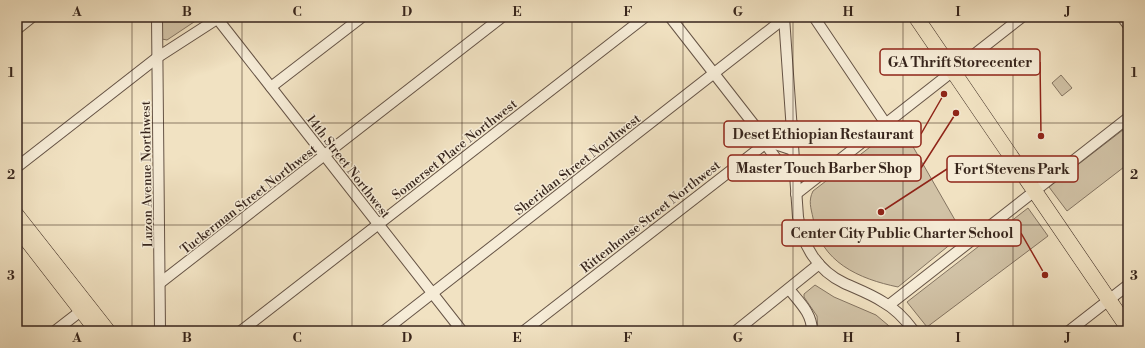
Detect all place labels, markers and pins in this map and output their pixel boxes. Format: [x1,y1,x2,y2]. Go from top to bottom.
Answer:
callout: GA Thrift Storecenter [880,49,1040,75]
callout: Deset Ethiopian Restaurant [724,121,921,147]
callout: Master Touch Barber Shop [728,155,921,181]
callout: Fort Stevens Park [947,156,1078,182]
callout: Center City Public Charter School [782,220,1021,246]

